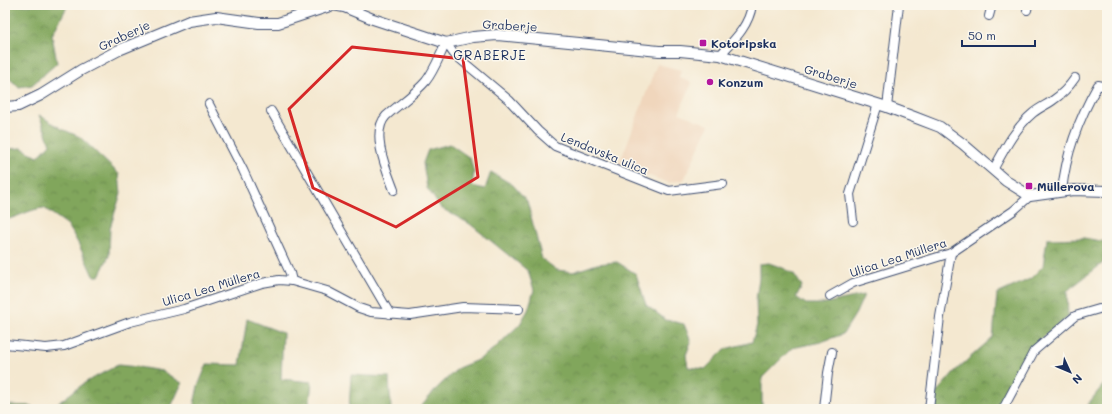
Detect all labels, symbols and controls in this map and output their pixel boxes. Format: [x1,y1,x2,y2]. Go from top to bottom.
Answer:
street label: Graberje [96,16,152,54]
street label: Graberje [482,16,538,34]
scale bar [962,22,1035,48]
text: 50 m [968,27,996,43]
place label: Kotoripska [711,35,777,51]
marker: Kotoripska [698,38,708,48]
district label: GRABERJE [453,46,527,63]
street label: Graberje [802,60,860,92]
place label: Konzum [718,74,763,90]
marker: Konzum [705,77,715,87]
street label: Lendavska ulica [559,128,651,178]
place label: Müllerova [1037,178,1095,194]
marker: Müllerova [1024,181,1034,191]
street label: Ulica Lea Müllera [847,234,949,280]
street label: Ulica Lea Müllera [160,265,262,309]
north arrow [1050,352,1090,392]
text: N [1069,371,1086,388]

